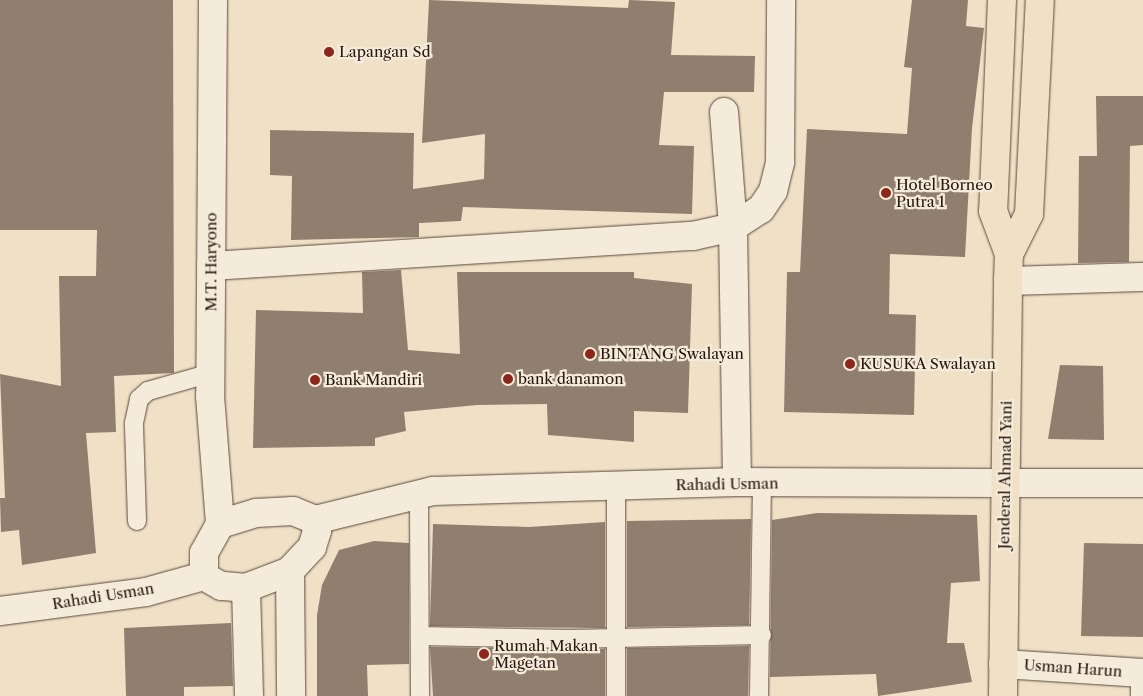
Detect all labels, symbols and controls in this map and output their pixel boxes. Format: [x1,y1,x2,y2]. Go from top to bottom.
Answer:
place label: Lapangan Sd [339,43,431,61]
marker: Lapangan Sd [323,46,335,58]
place label: Hotel Borneo Putra 1 [896,175,993,210]
marker: Hotel Borneo Putra 1 [880,187,892,199]
street label: M.T. Haryono [202,212,220,312]
place label: BINTANG Swalayan [600,345,744,363]
marker: BINTANG Swalayan [584,348,596,360]
place label: KUSUKA Swalayan [860,355,996,373]
marker: KUSUKA Swalayan [844,358,856,370]
place label: bank danamon [518,370,624,388]
place label: Bank Mandiri [325,371,422,389]
marker: bank danamon [502,373,514,385]
marker: Bank Mandiri [309,374,321,386]
street label: Jenderal Ahmad Yani [995,400,1015,550]
street label: Rahadi Usman [675,474,779,494]
street label: Rahadi Usman [51,579,155,613]
place label: Rumah Makan Magetan [494,636,598,671]
marker: Rumah Makan Magetan [478,648,490,660]
street label: Usman Harun [1023,656,1123,680]

